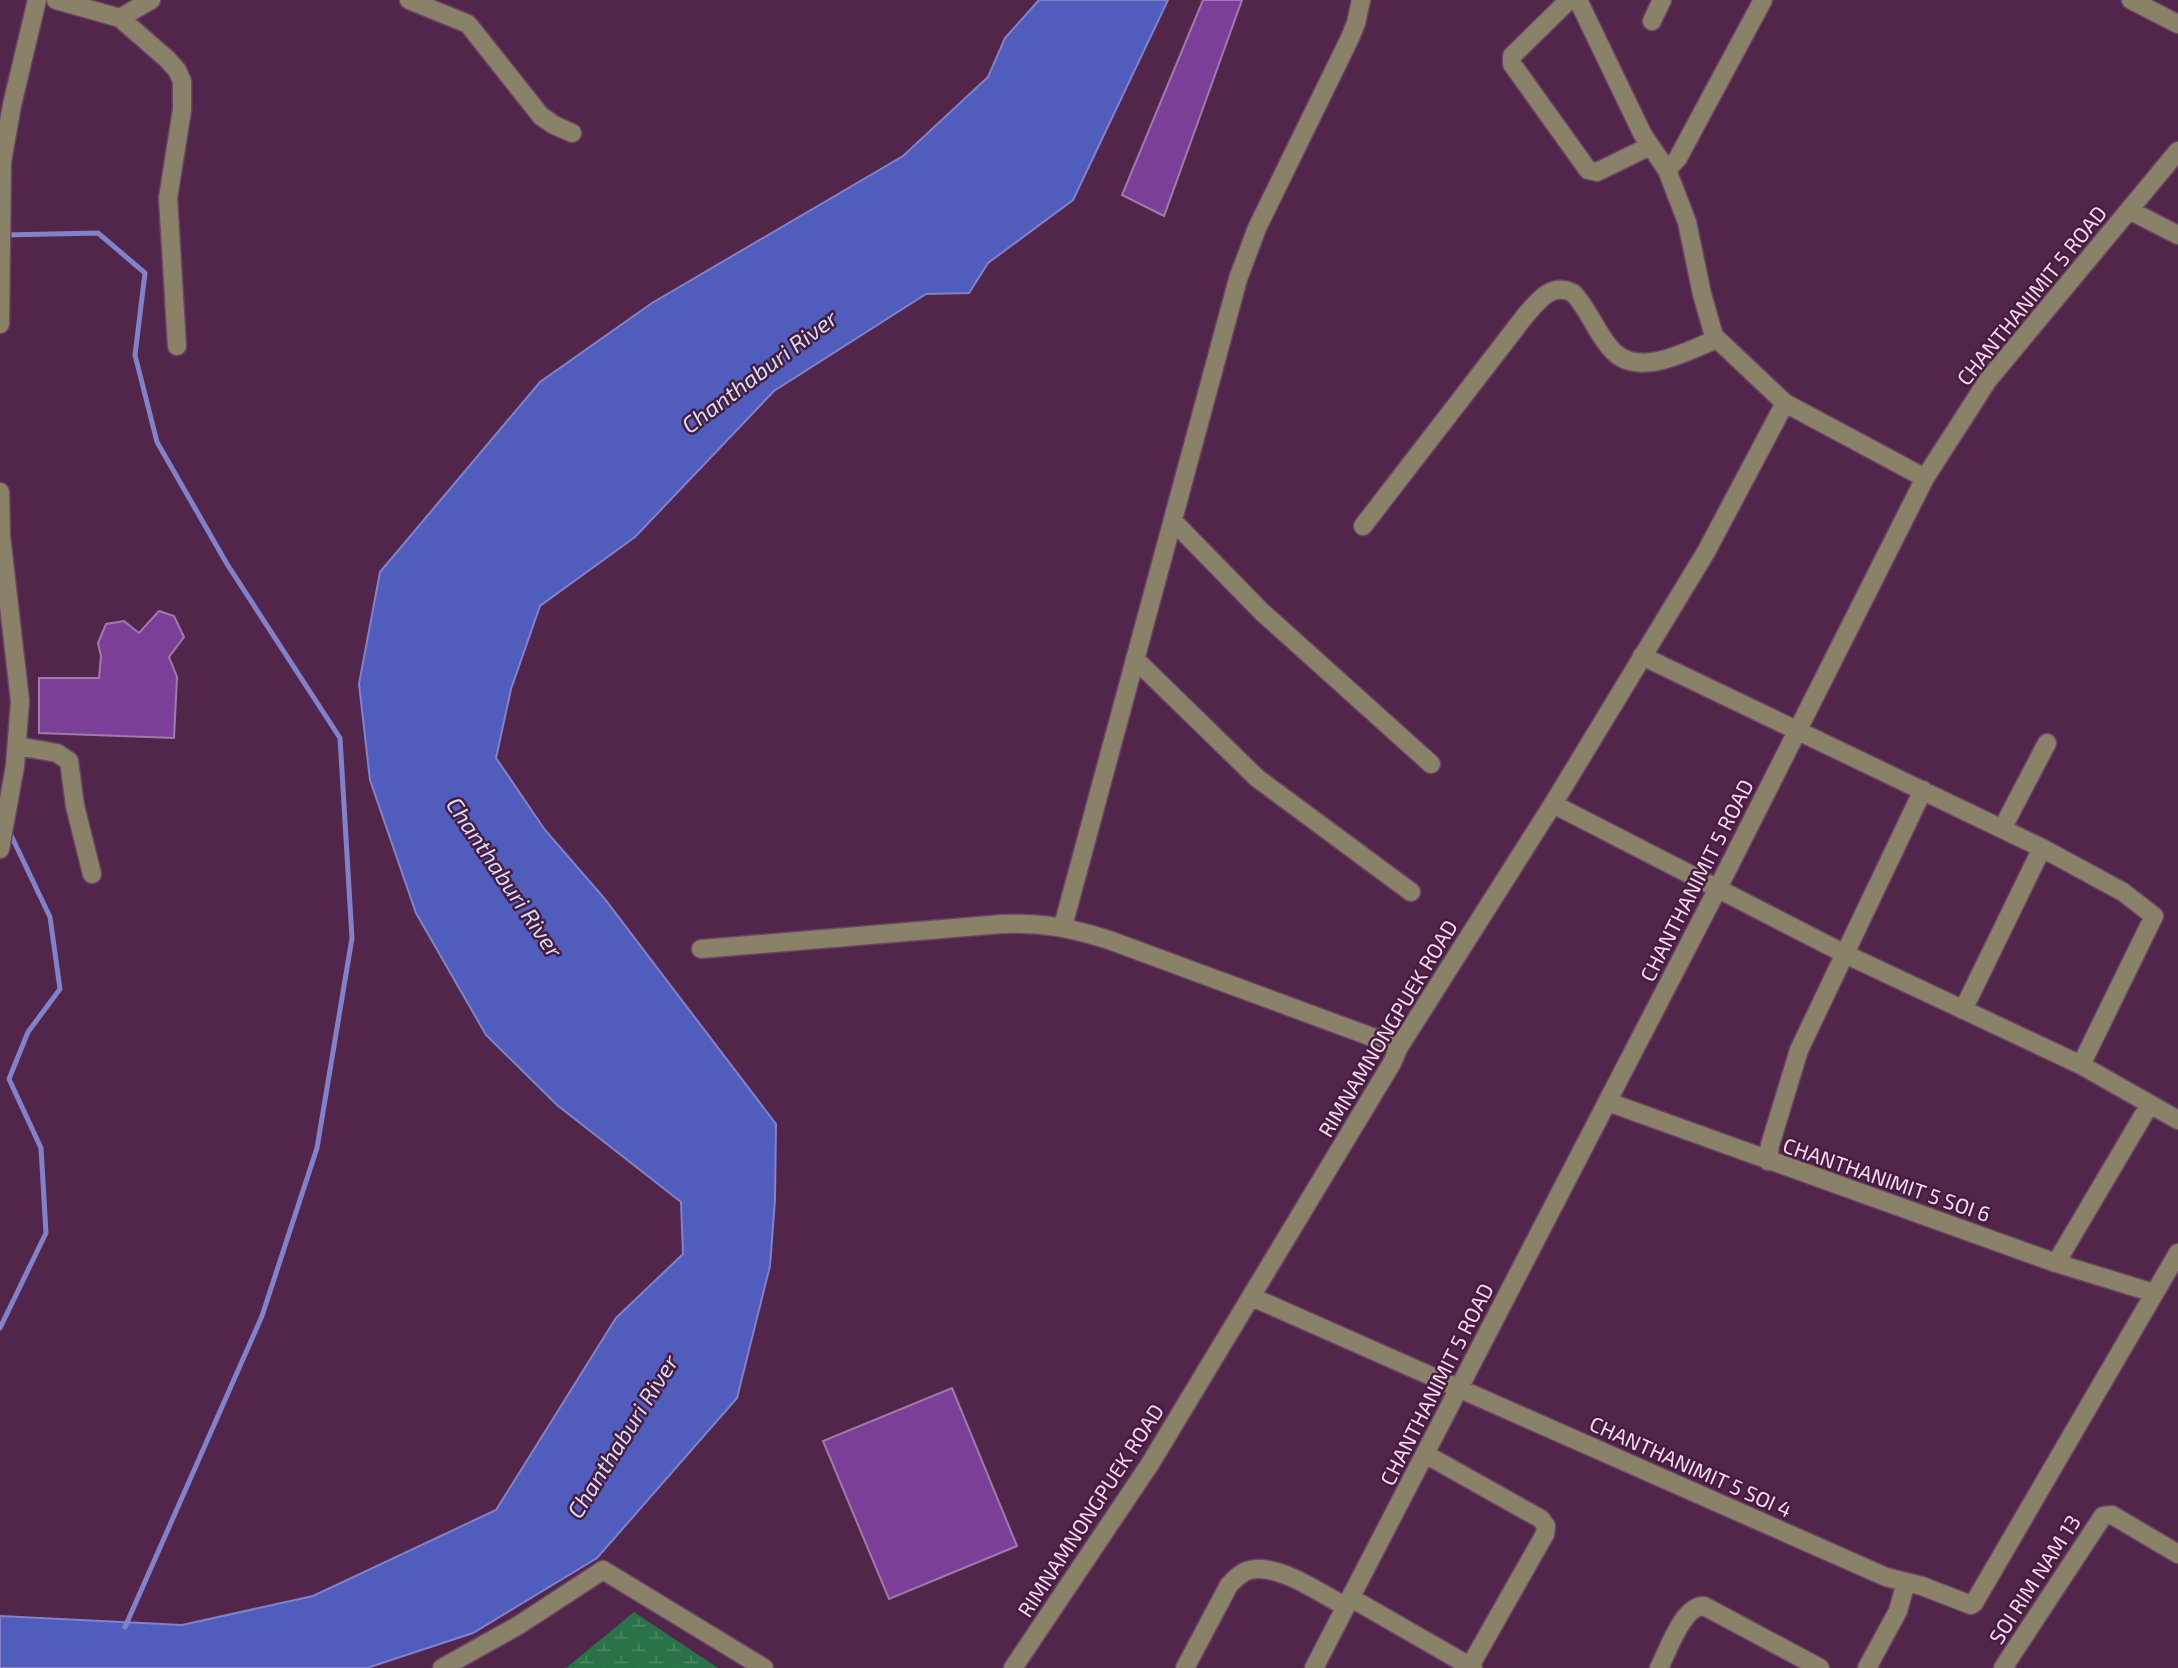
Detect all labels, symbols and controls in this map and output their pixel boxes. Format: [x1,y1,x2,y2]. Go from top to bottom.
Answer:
street label: CHANTHANIMIT 5 ROAD [1951,200,2111,390]
water label: Chanthaburi River [676,303,843,439]
street label: CHANTHANIMIT 5 ROAD [1634,775,1758,985]
water label: Chanthaburi River [441,791,570,963]
street label: RIMNAMNONGPUEK ROAD [1312,915,1462,1141]
street label: CHANTHANIMIT 5 SOI 6 [1780,1132,1994,1226]
street label: CHANTHANIMIT 5 ROAD [1374,1279,1498,1489]
water label: Chanthaburi River [560,1348,684,1523]
street label: RIMNAMNONGPUEK ROAD [1012,1399,1168,1621]
street label: CHANTHANIMIT 5 SOI 4 [1586,1410,1796,1522]
street label: SOI RIM NAM 13 [1983,1510,2085,1648]

